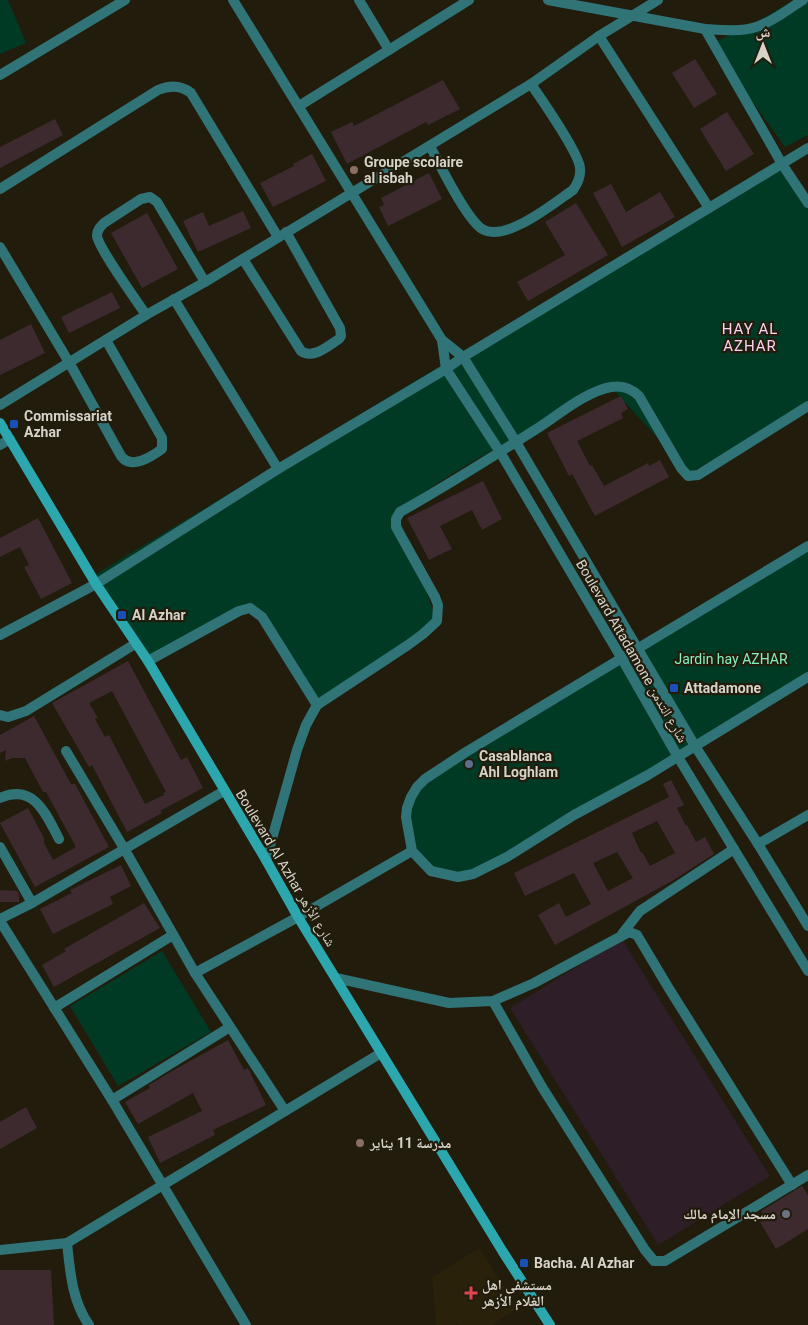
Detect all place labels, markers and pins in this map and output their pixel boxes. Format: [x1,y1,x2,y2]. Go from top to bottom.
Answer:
place label: Groupe scolaire al isbah [364,154,463,186]
marker: Groupe scolaire al isbah [348,164,360,176]
place label: Commissariat Azhar [24,408,112,440]
marker: Commissariat Azhar [8,418,20,430]
place label: Al Azhar [132,607,186,623]
marker: Al Azhar [116,609,128,621]
place label: Attadamone [684,680,762,696]
marker: Attadamone [668,682,680,694]
place label: Casablanca Ahl Loghlam [479,748,558,780]
marker: Casablanca Ahl Loghlam [463,758,475,770]
place label: مدرسة 11 يناير [369,1135,451,1151]
marker: مدرسة 11 يناير [354,1137,366,1149]
place label: مسجد الإمام مالك [683,1206,776,1224]
marker: مسجد الإمام مالك [780,1208,792,1220]
place label: Bacha. Al Azhar [534,1255,634,1271]
marker: Bacha. Al Azhar [518,1257,530,1269]
place label: مستشفى اهل الغلام الأزهر [481,1277,552,1311]
marker: مستشفى اهل الغلام الأزهر [464,1286,478,1300]

